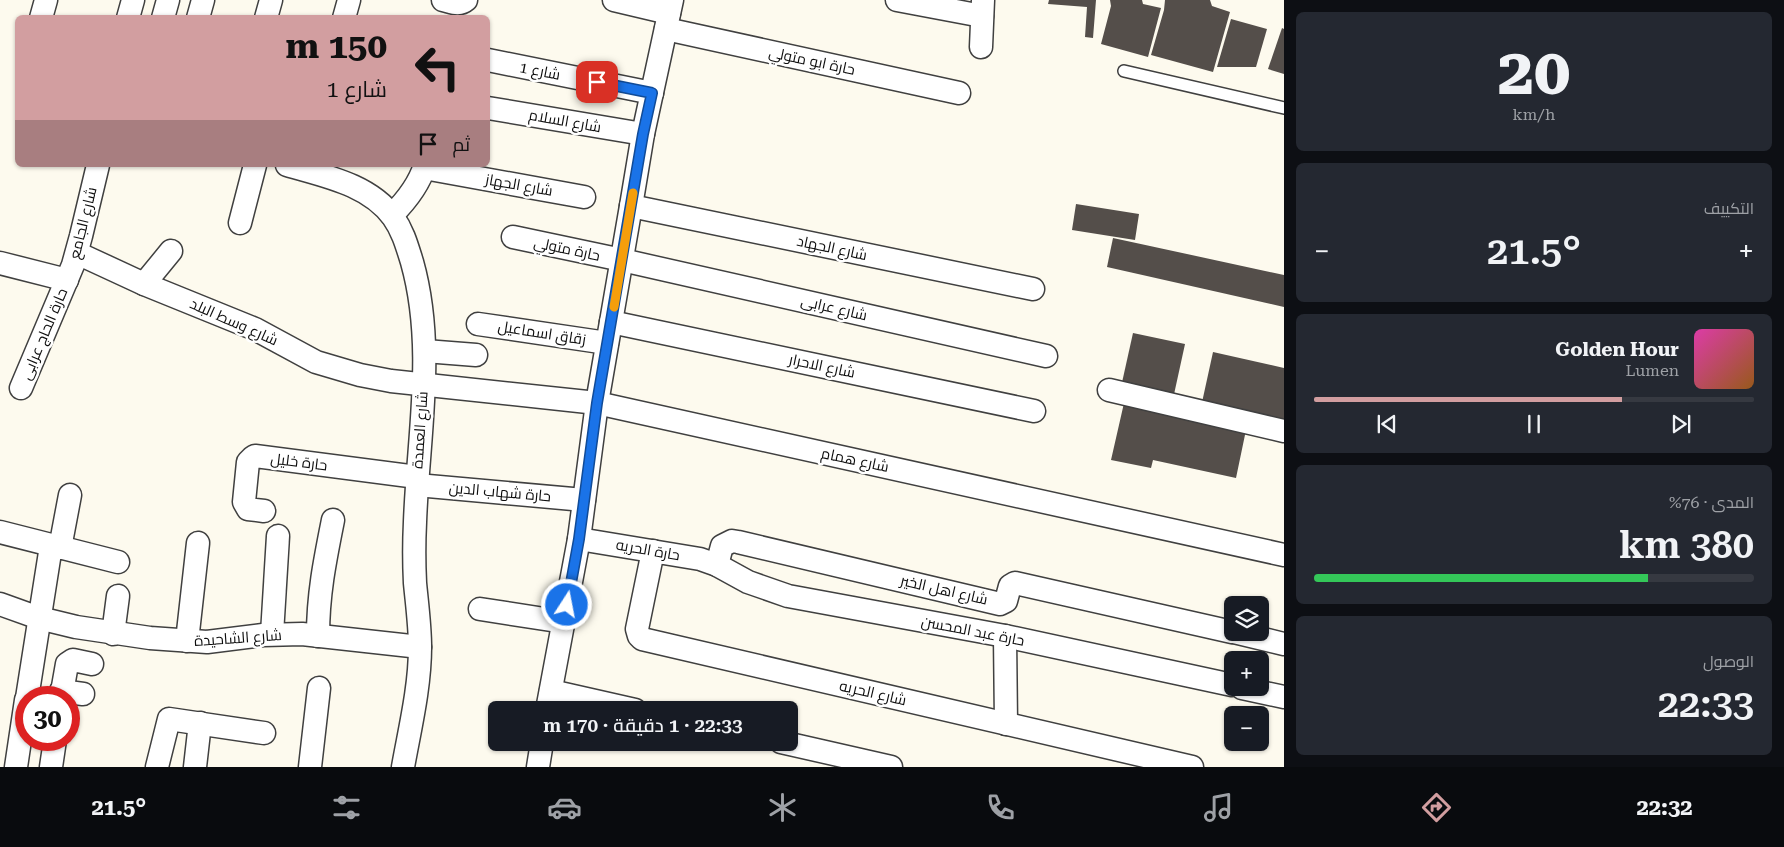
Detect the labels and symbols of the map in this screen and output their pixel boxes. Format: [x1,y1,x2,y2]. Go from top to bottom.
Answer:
street label: حارة ابو متولي [767,43,857,82]
street label: شارع 1 [518,58,562,86]
pin [576,61,618,103]
street label: شارع السلام [527,106,603,138]
street label: شارع الجهاز [482,170,554,202]
street label: شارع الجامع [65,185,103,261]
street label: شارع الجهاد [795,232,869,266]
street label: حارة متولي [532,233,602,268]
street label: حارة الحاج عرابى [17,285,73,383]
street label: شارع عرابى [799,292,869,326]
street label: شارع وسط البلد [186,295,281,351]
street label: زقاق اسماعيل [496,317,587,350]
street label: شارع الاحرار [786,350,857,384]
street label: شارع العمدة [408,391,434,469]
street label: شارع همام [819,444,890,478]
street label: حارة خليل [269,450,328,475]
street label: حارة شهاب الدين [448,479,552,506]
street label: حارة الحريه [615,536,681,564]
street label: شارع اهل الخير [897,571,989,611]
position arrow [540,578,592,630]
street label: حارة عبد المحسن [920,612,1026,651]
street label: شارع الشاحيدة [194,626,283,652]
street label: شارع الحريه [837,677,908,711]
speed limit sign: 30 [15,686,80,751]

